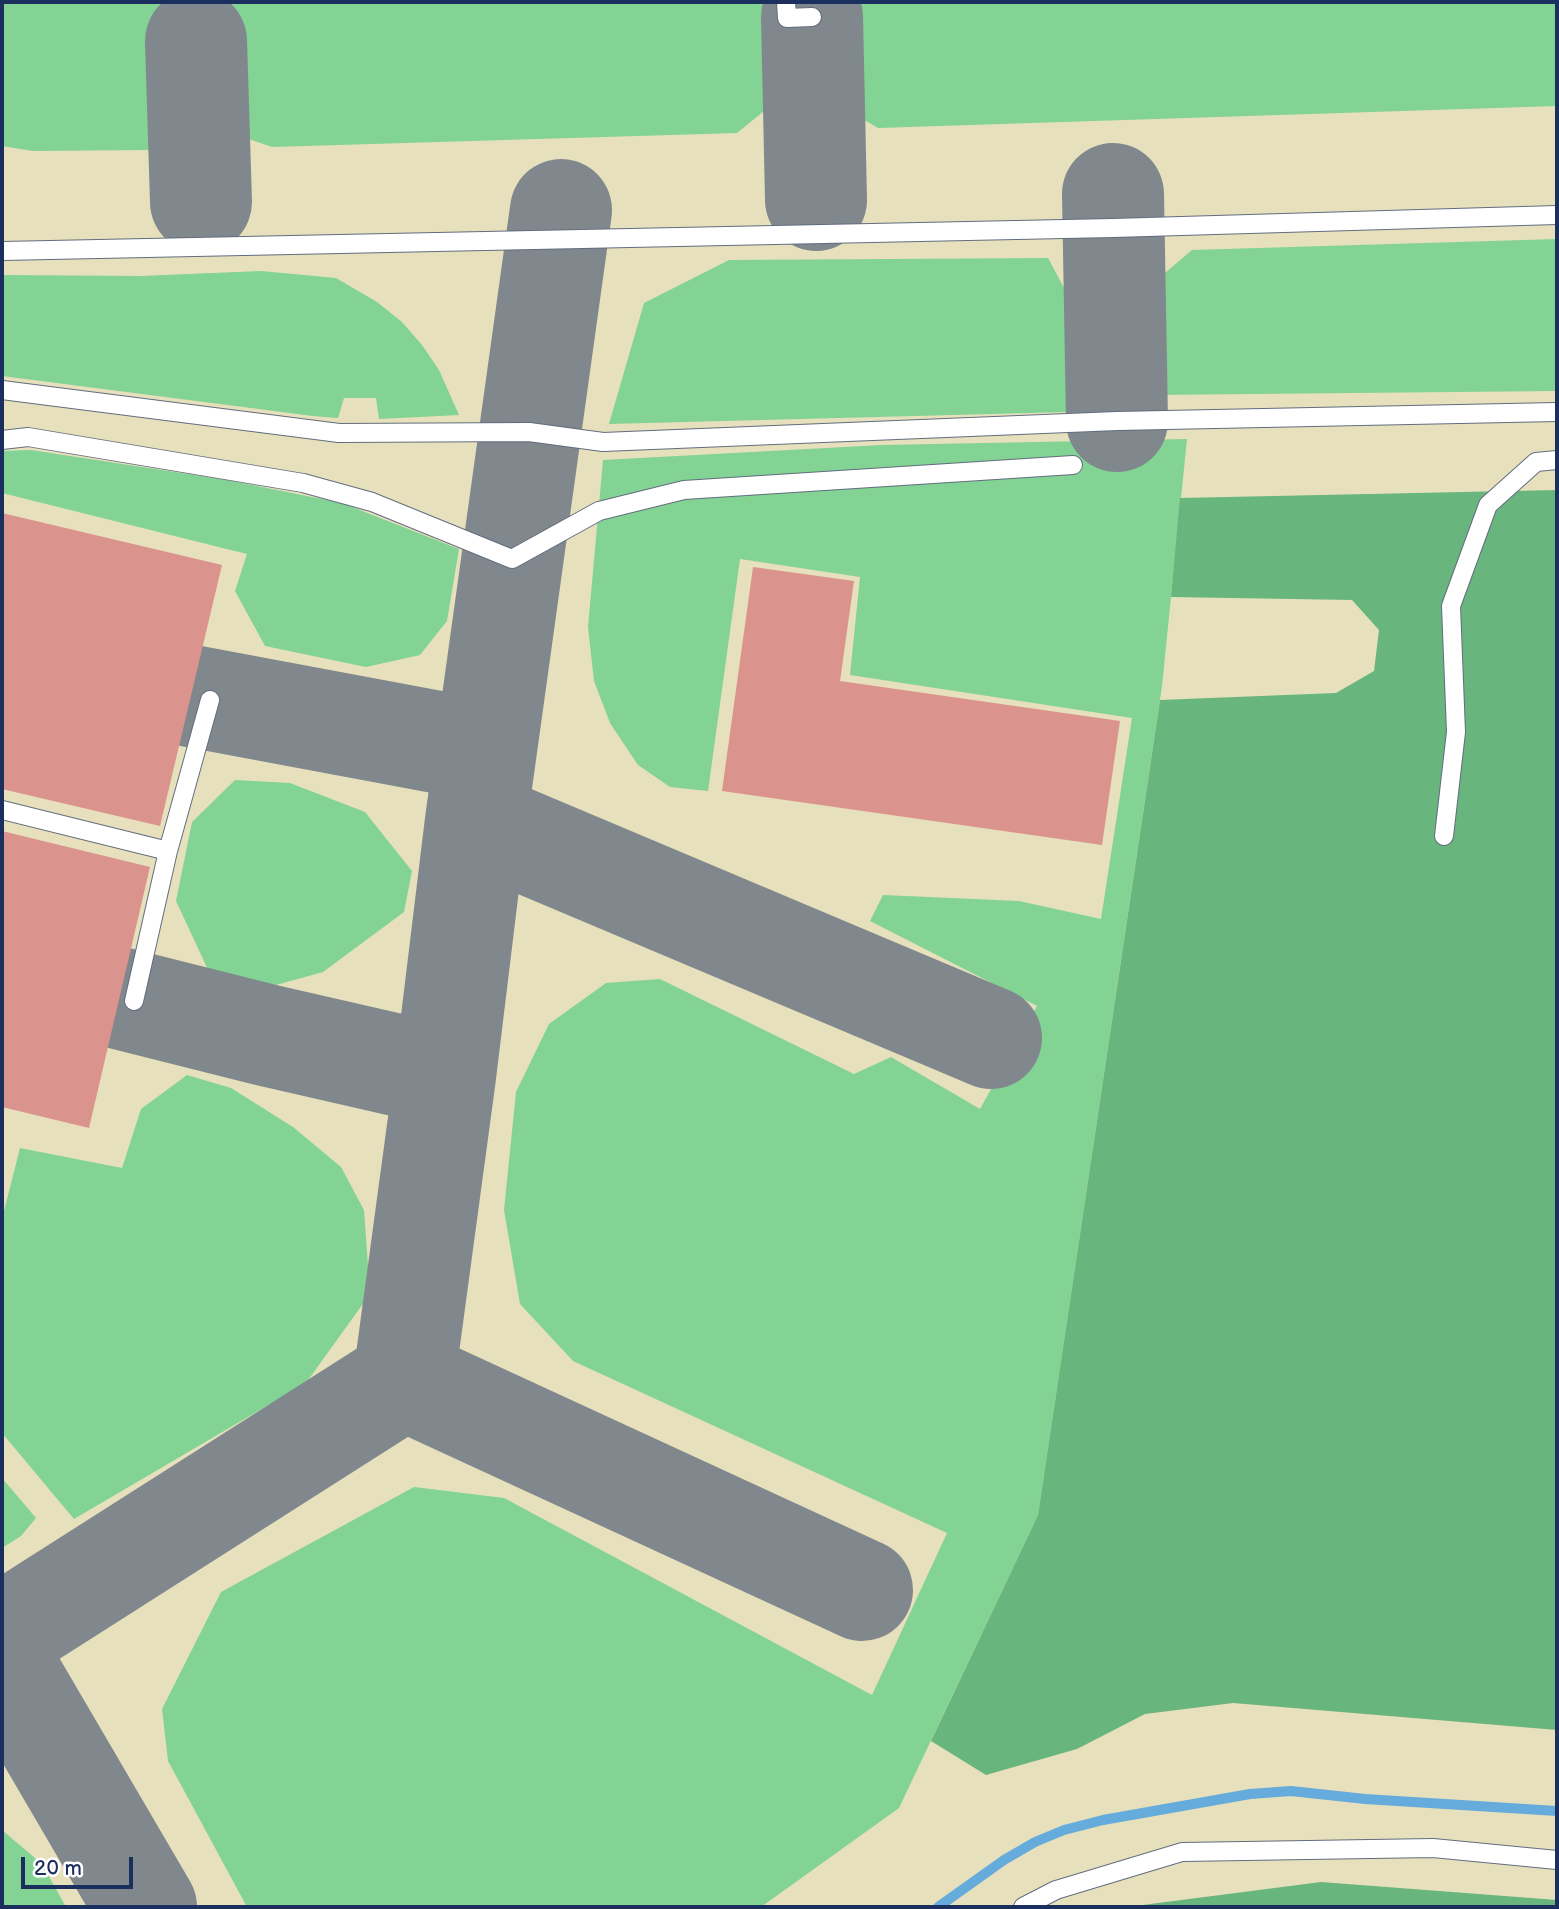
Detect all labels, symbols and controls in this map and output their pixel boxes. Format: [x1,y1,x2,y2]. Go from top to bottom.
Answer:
scale bar [24,1842,136,1886]
text: 20 m [34,1856,82,1881]

